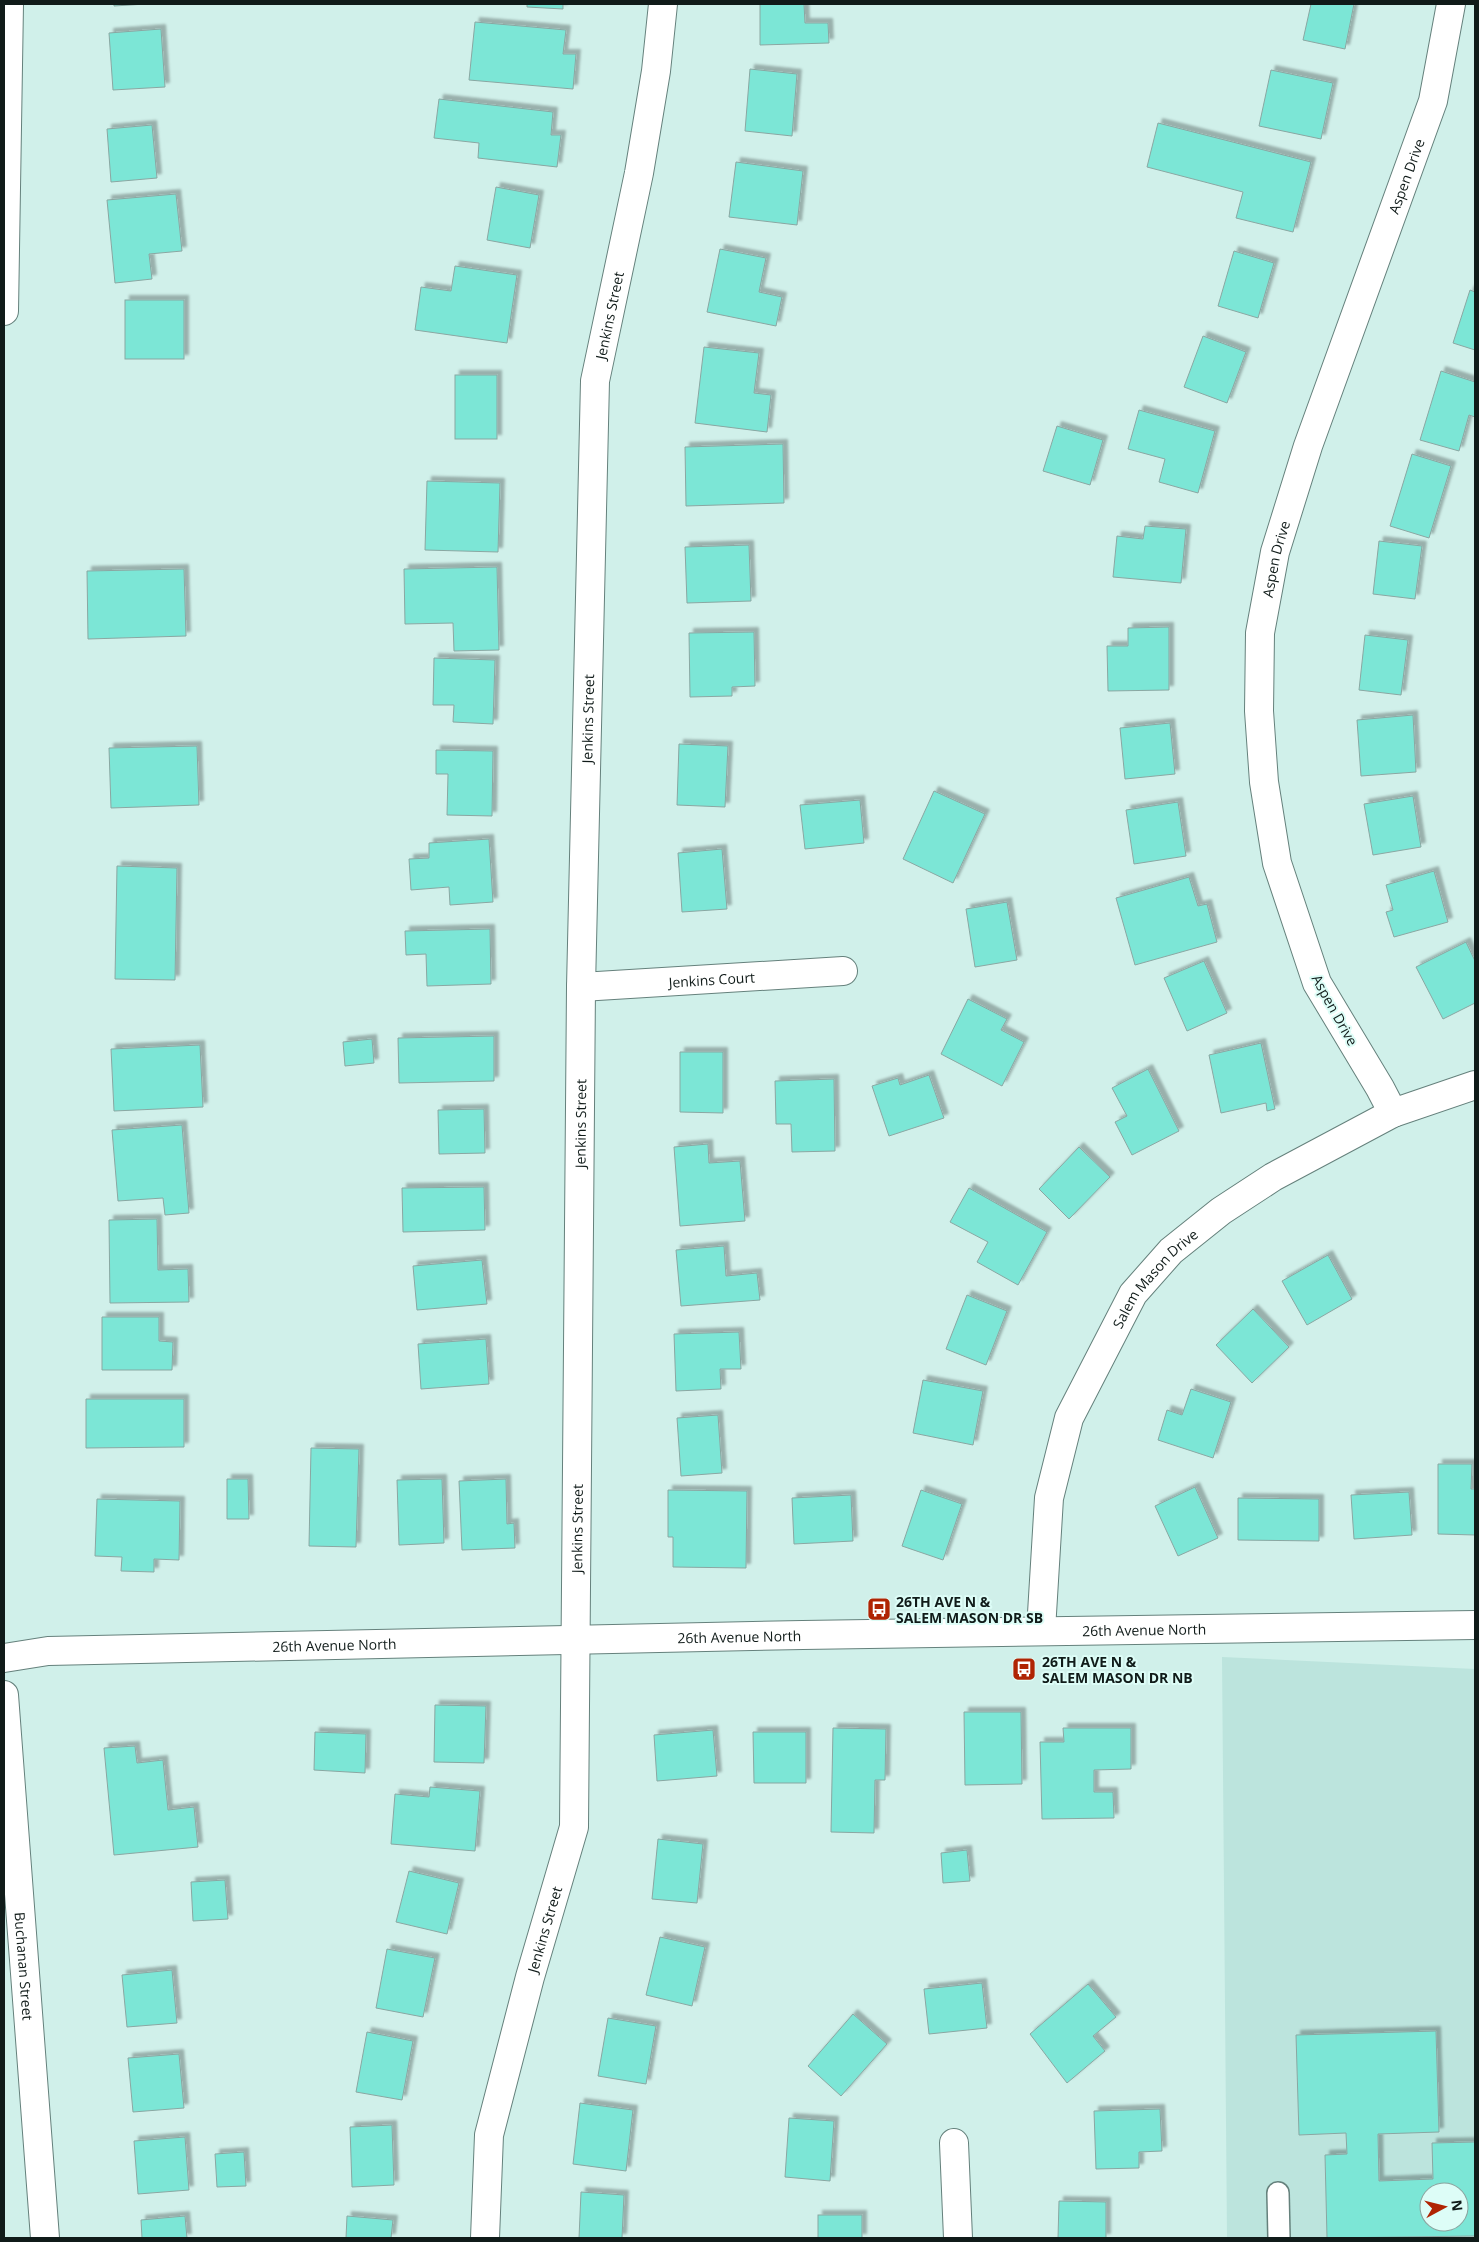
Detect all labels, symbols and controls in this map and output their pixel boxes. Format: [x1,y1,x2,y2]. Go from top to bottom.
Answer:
street label: Aspen Drive [1384,136,1428,216]
street label: Jenkins Street [590,270,627,363]
street label: Aspen Drive [1257,518,1294,599]
street label: Jenkins Street [577,674,598,766]
street label: Jenkins Court [666,967,756,991]
street label: Aspen Drive [1308,971,1362,1049]
street label: Jenkins Street [570,1079,590,1170]
street label: Salem Mason Drive [1108,1224,1201,1331]
street label: Jenkins Street [567,1484,586,1575]
place label: 26TH AVE N & SALEM MASON DR SB [896,1592,1043,1627]
bus stop icon: 26TH AVE N & SALEM MASON DR SB [866,1596,892,1622]
street label: 26th Avenue North [1082,1619,1206,1640]
street label: 26th Avenue North [677,1626,801,1647]
street label: 26th Avenue North [272,1634,397,1655]
place label: 26TH AVE N & SALEM MASON DR NB [1042,1652,1193,1687]
bus stop icon: 26TH AVE N & SALEM MASON DR NB [1011,1656,1037,1682]
street label: Jenkins Street [522,1884,566,1977]
street label: Buchanan Street [11,1911,38,2021]
north arrow [1419,2182,1469,2232]
text: N [1447,2199,1468,2212]

